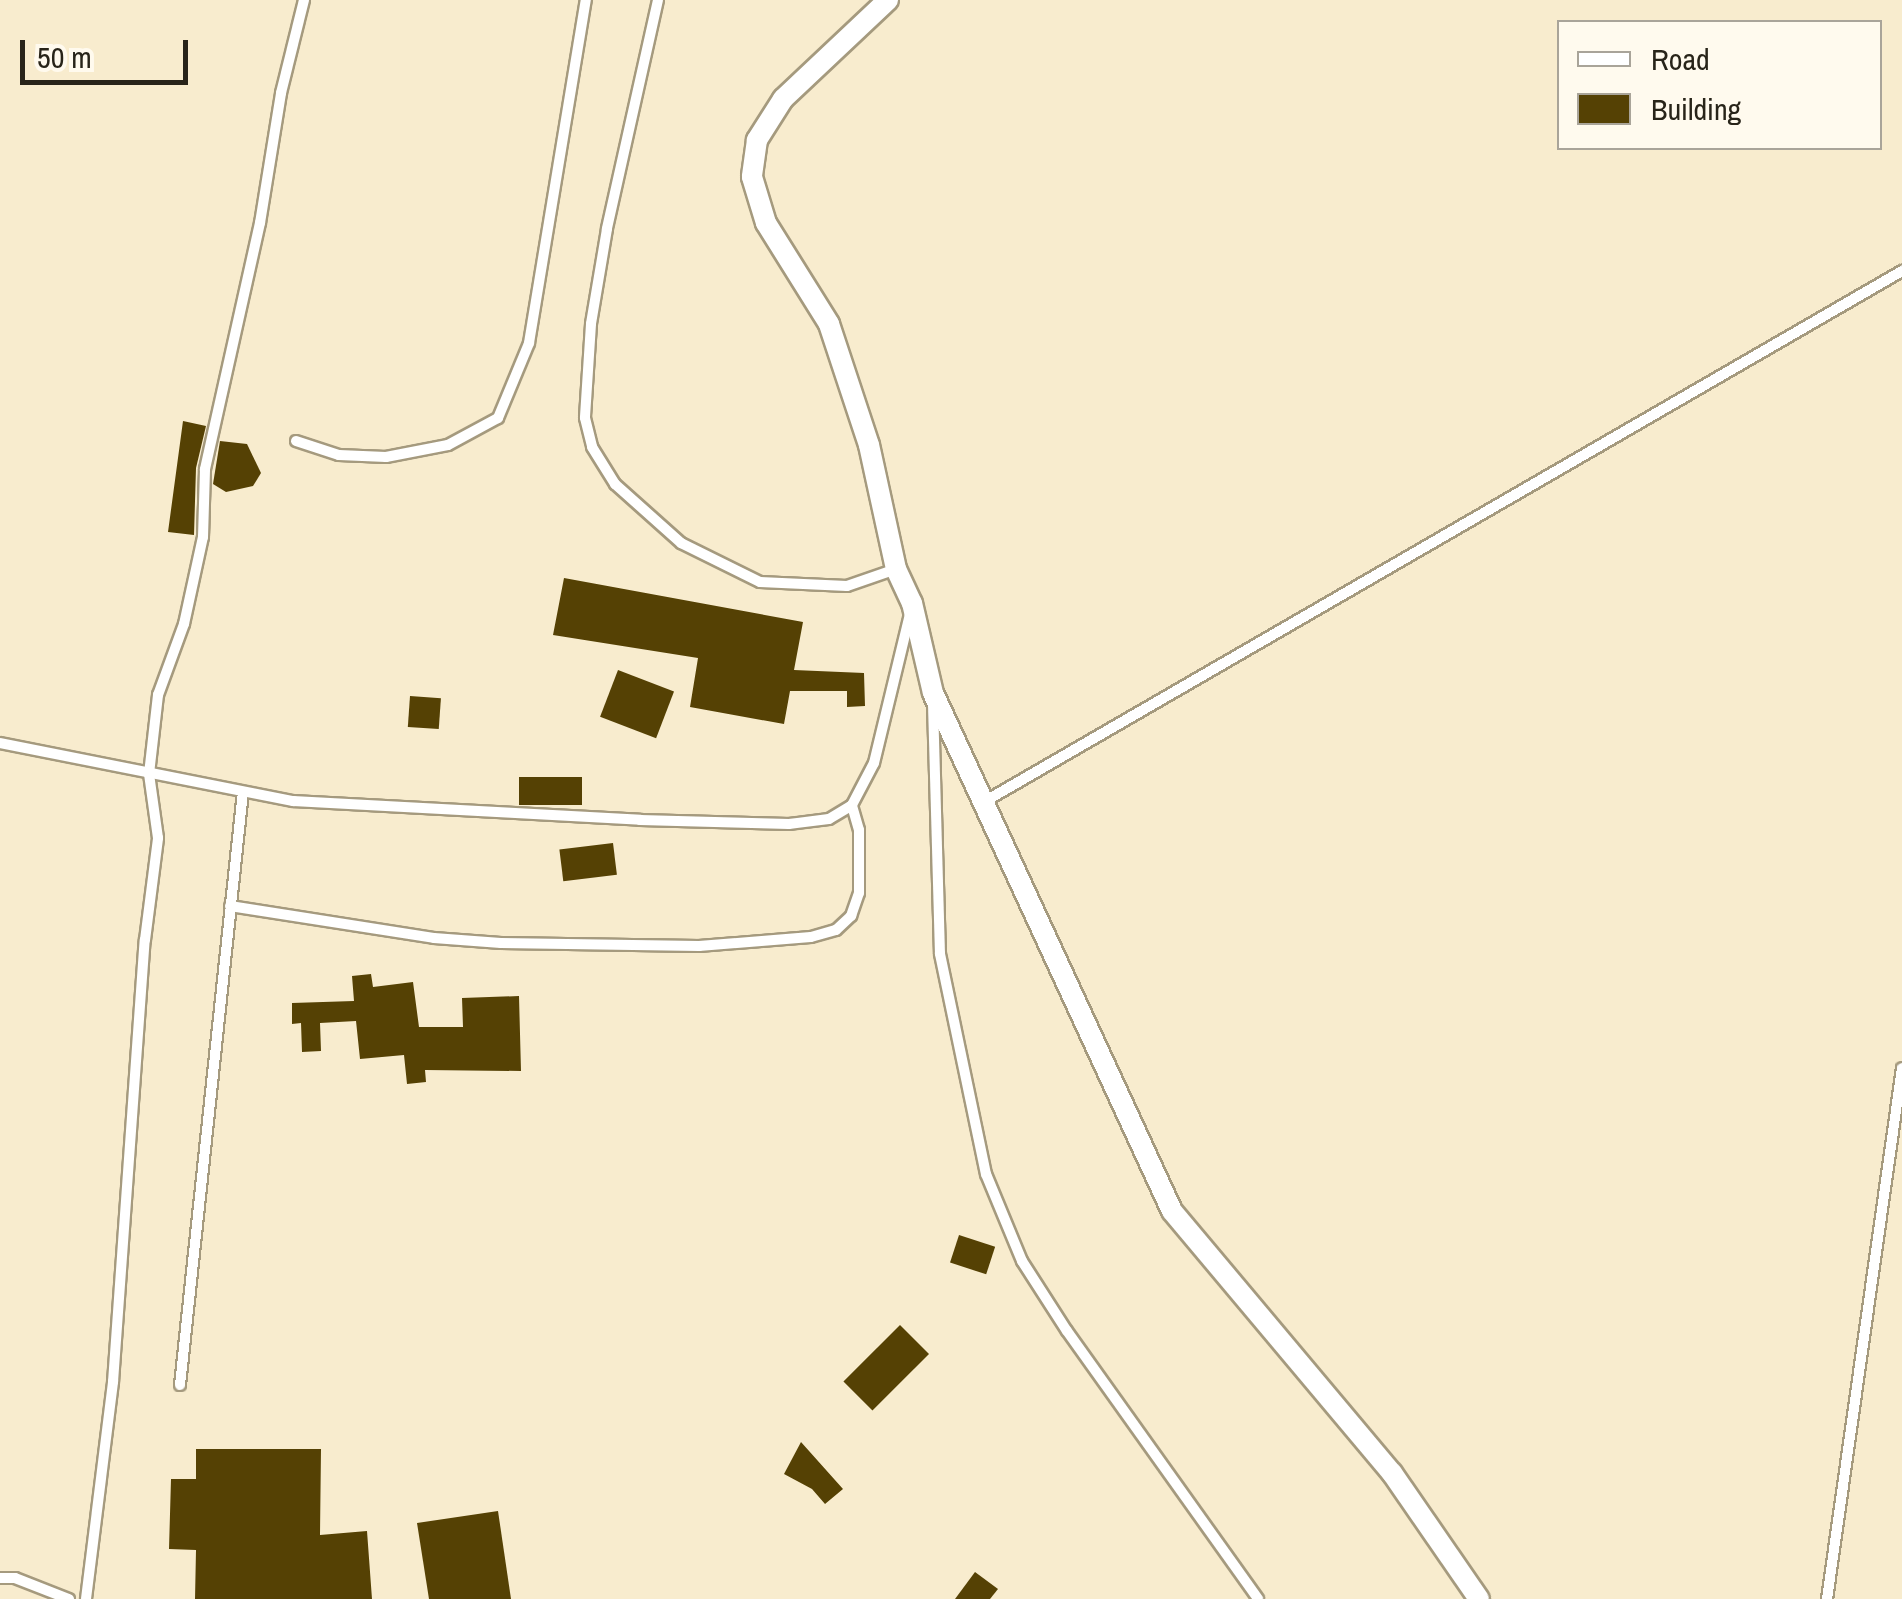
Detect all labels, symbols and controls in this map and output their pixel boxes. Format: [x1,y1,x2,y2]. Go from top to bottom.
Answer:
scale bar [25,20,192,82]
legend [1557,20,1882,150]
text: 50 m [37,37,92,77]
text: Road [1651,39,1710,79]
text: Building [1651,89,1741,129]

